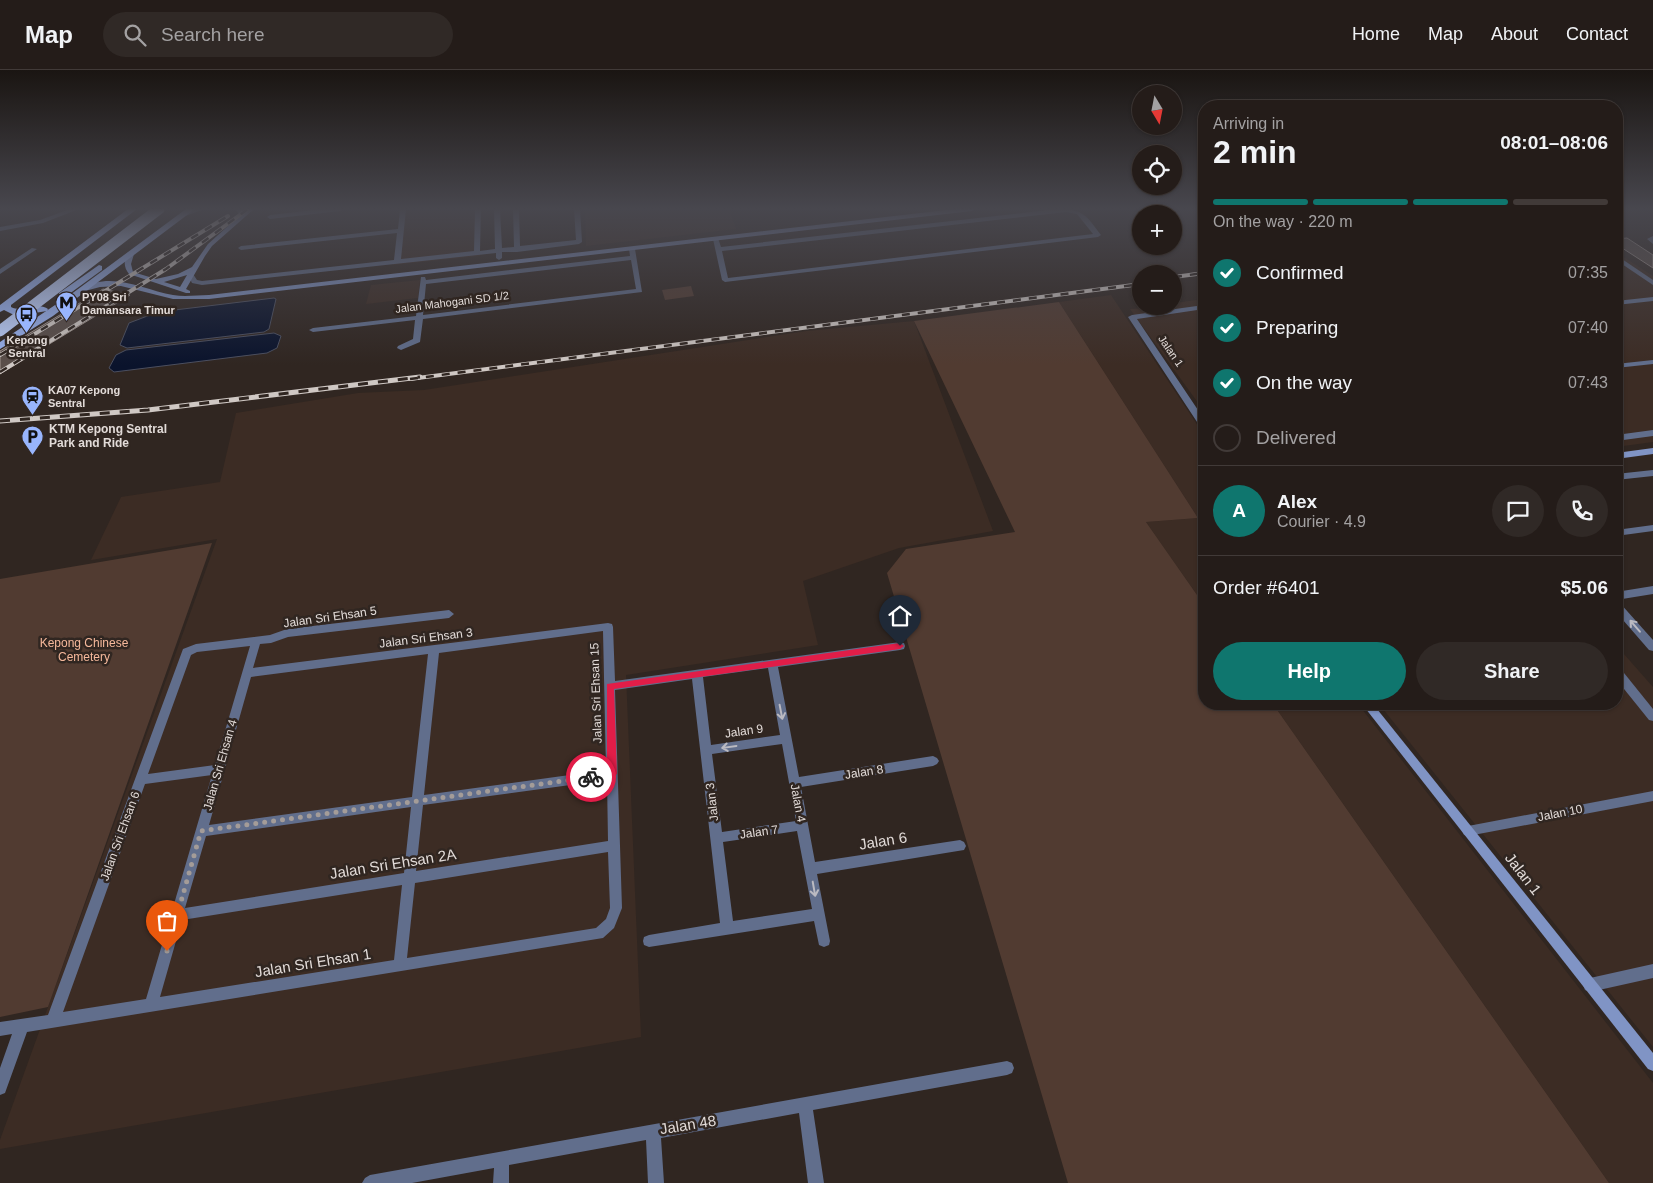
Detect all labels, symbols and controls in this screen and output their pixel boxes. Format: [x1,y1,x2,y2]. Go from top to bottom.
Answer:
search box [103,12,453,57]
text: Map [25,21,73,48]
icon: search [121,21,149,49]
text: Search here [161,24,265,45]
text: Home [1352,24,1400,44]
text: Map [1428,24,1463,44]
text: About [1491,24,1538,44]
text: Contact [1566,24,1628,44]
north arrow [1132,85,1182,135]
map controls [1132,85,1182,315]
text: Arriving in [1213,115,1284,132]
text: 08:01–08:06 [1500,132,1608,153]
text: 2 min [1213,134,1297,170]
button: locate [1132,145,1182,195]
button: + [1132,205,1182,255]
text: On the way · 220 m [1213,213,1353,230]
icon: check [1213,259,1241,287]
text: Confirmed [1256,262,1344,283]
text: 07:35 [1568,264,1608,281]
button: − [1132,265,1182,315]
street label: Jalan Mahogani SD 1/2 [395,289,509,315]
metro station icon: PY08 Sri Damansara Timur [54,291,78,322]
place label: PY08 Sri Damansara Timur [82,291,175,316]
bus stop icon: Kepong Sentral [15,302,39,333]
icon: check [1213,314,1241,342]
text: Preparing [1256,317,1338,338]
text: 07:40 [1568,319,1608,336]
street label: Jalan 1 [1156,333,1186,369]
place label: Kepong Sentral [7,334,47,359]
icon: check [1213,369,1241,397]
text: On the way [1256,372,1352,393]
text: 07:43 [1568,374,1608,391]
station icon: KA07 Kepong Sentral [20,384,44,415]
place label: KA07 Kepong Sentral [48,384,120,409]
place label: KTM Kepong Sentral Park and Ride [49,422,167,450]
parking icon: KTM Kepong Sentral Park and Ride [21,424,45,455]
text: Delivered [1256,427,1336,448]
button: chat [1492,485,1544,537]
button: phone [1556,485,1608,537]
text: Alex [1277,491,1317,512]
text: A [1232,500,1246,521]
text: Courier · 4.9 [1277,513,1366,530]
text: Order #6401 [1213,577,1320,598]
text: $5.06 [1560,577,1608,598]
pin [879,595,921,646]
icon: home [886,602,914,630]
street label: Jalan Sri Ehsan 5 [282,603,378,630]
one-way arrow [1629,620,1640,633]
street label: Jalan Sri Ehsan 3 [378,625,474,651]
park label: Kepong Chinese Cemetery [40,636,129,664]
street label: Jalan Sri Ehsan 15 [587,642,605,744]
button: Help [1213,642,1406,700]
button: Share [1416,642,1608,700]
one-way arrow [777,703,787,719]
street label: Jalan Sri Ehsan 4 [200,718,240,812]
street label: Jalan 9 [724,721,764,741]
one-way arrow [721,742,737,752]
courier [566,752,616,802]
street label: Jalan 8 [844,762,885,782]
icon: bike [577,763,605,791]
street label: Jalan 3 [703,782,721,822]
street label: Jalan 4 [787,783,809,824]
street label: Jalan Sri Ehsan 6 [97,789,143,883]
street label: Jalan 10 [1536,802,1584,824]
street label: Jalan 7 [739,822,779,842]
street label: Jalan 6 [858,828,908,853]
street label: Jalan Sri Ehsan 2A [329,845,457,882]
street label: Jalan 1 [1502,849,1545,898]
one-way arrow [810,880,820,896]
pin [146,900,188,951]
icon: bag [153,907,181,935]
street label: Jalan Sri Ehsan 1 [254,945,372,980]
street label: Jalan 48 [659,1112,717,1137]

